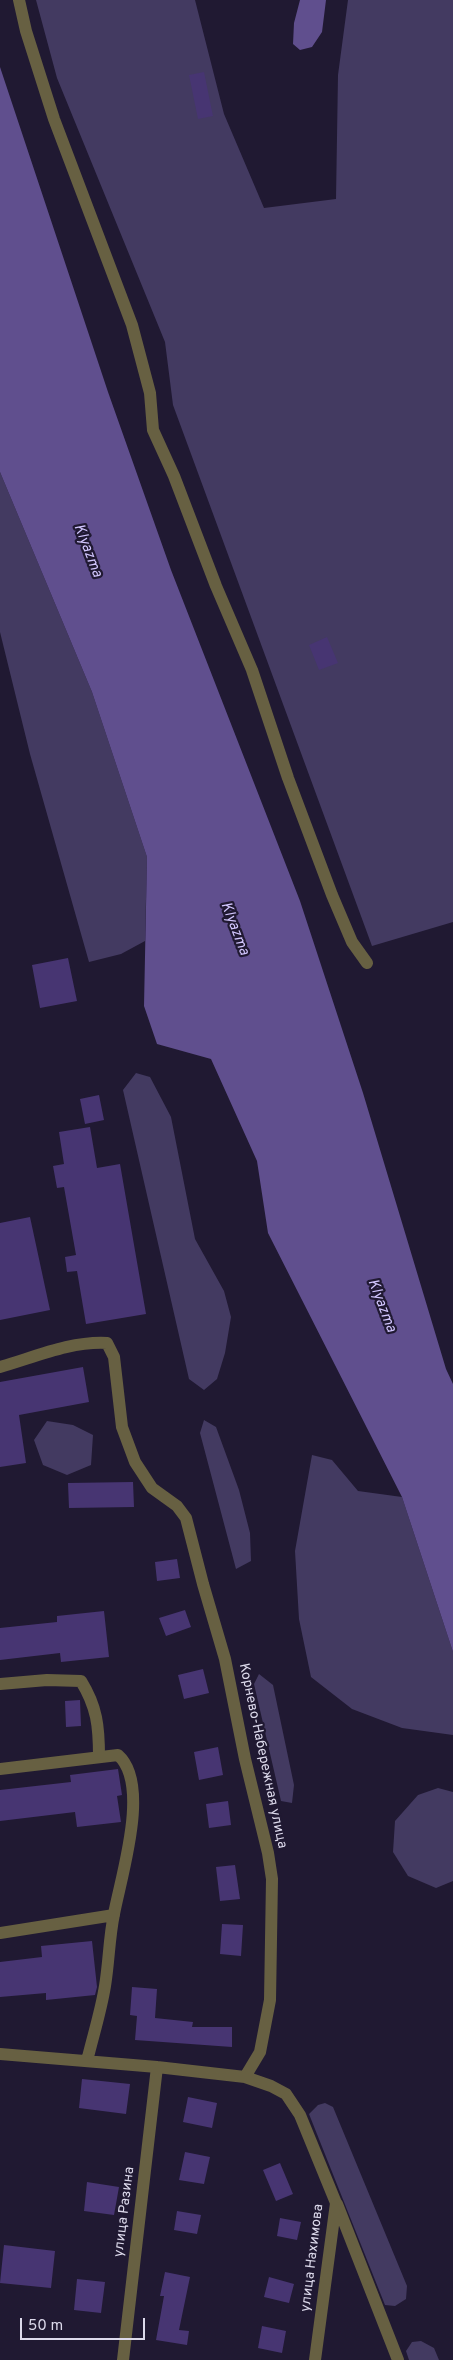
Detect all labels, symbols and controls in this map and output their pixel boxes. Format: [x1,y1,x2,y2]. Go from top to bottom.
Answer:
water label: Klyazma [69,522,105,580]
water label: Klyazma [216,900,252,958]
water label: Klyazma [363,1277,399,1335]
street label: Корнево-Набережная улица [234,1662,290,1850]
street label: улица Разина [111,2166,139,2258]
street label: улица Нахимова [298,2203,328,2313]
scale bar [22,2308,148,2340]
text: 50 m [28,2317,63,2336]

